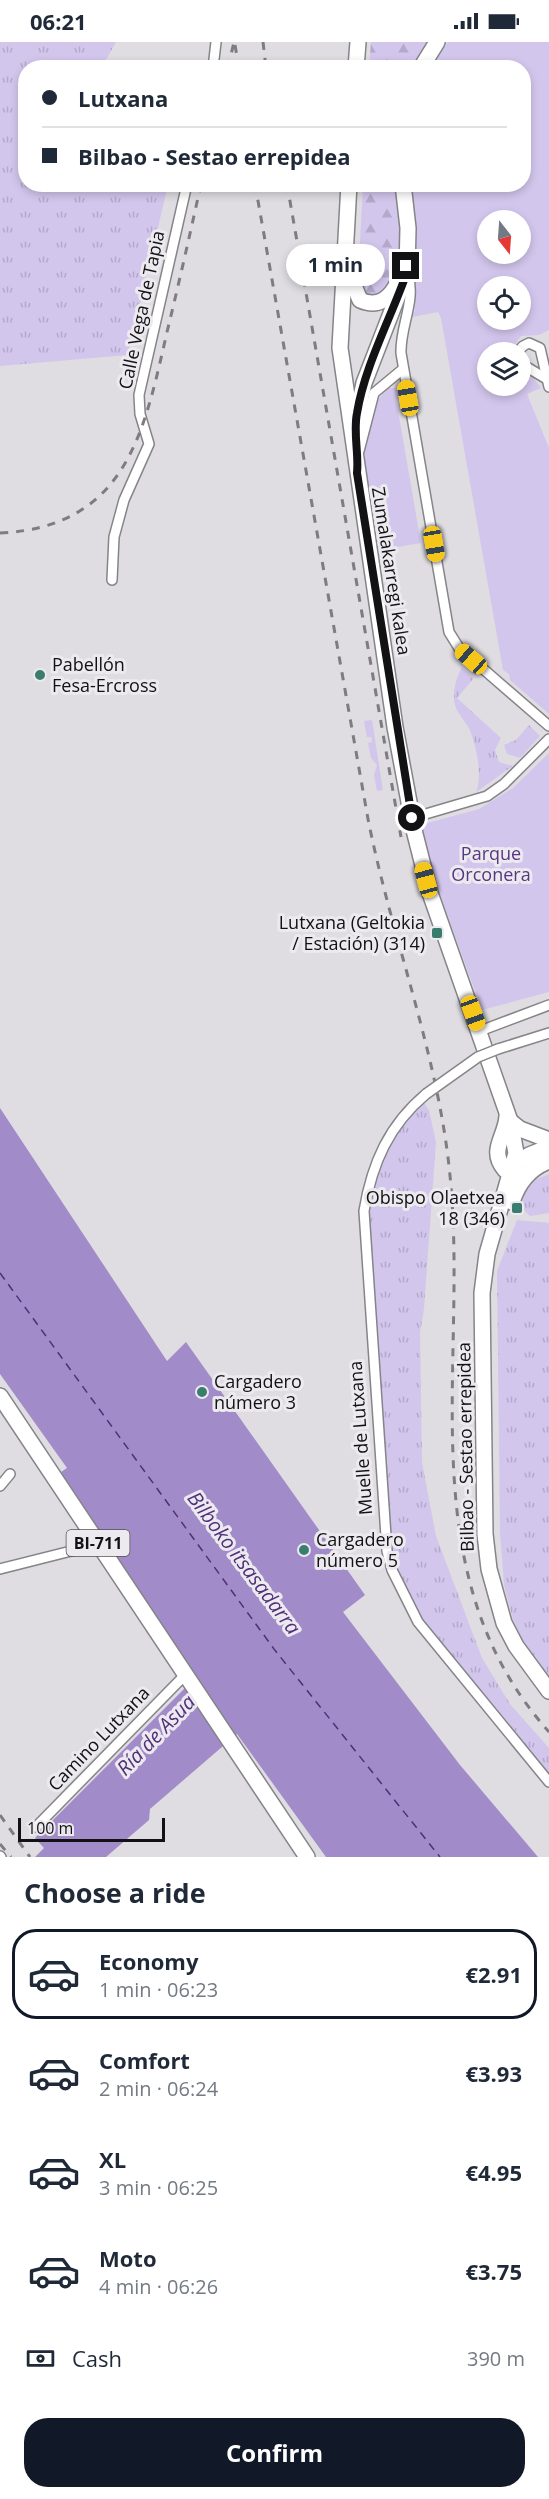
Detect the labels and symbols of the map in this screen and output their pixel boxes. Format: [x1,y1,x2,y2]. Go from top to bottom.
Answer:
north arrow [477,210,531,264]
street label: Calle Vega de Tapia [112,228,170,391]
callout: 1 min [286,245,385,287]
route end [392,252,419,279]
car [396,379,420,417]
street label: Zumalakarregi kalea [367,485,417,657]
car [422,525,446,563]
car [452,640,490,678]
place label: Pabellón Fesa-Ercross [52,652,157,697]
marker: Pabellón Fesa-Ercross [33,668,47,682]
route start [398,804,425,831]
park label: Parque Orconera [451,841,531,886]
car [413,860,439,900]
place label: Lutxana (Geltokia / Estación) (314) [279,910,425,955]
marker: Lutxana (Geltokia / Estación) (314) [430,926,444,940]
car [458,993,488,1033]
place label: Obispo Olaetxea 18 (346) [366,1185,505,1230]
marker: Obispo Olaetxea 18 (346) [510,1201,524,1215]
street label: Bilbao - Sestao errepidea [451,1342,479,1552]
street label: Muelle de Lutxana [343,1360,377,1516]
place label: Cargadero número 3 [214,1369,302,1414]
marker: Cargadero número 3 [195,1385,209,1399]
water label: Bilboko itsasadarra [182,1486,307,1640]
place label: Cargadero número 5 [316,1527,404,1572]
road number: BI-711 [66,1530,130,1556]
marker: Cargadero número 5 [297,1543,311,1557]
street label: Camino Lutxana [42,1681,154,1796]
water label: Ría de Asua [110,1688,201,1781]
scale bar [18,1815,165,1842]

